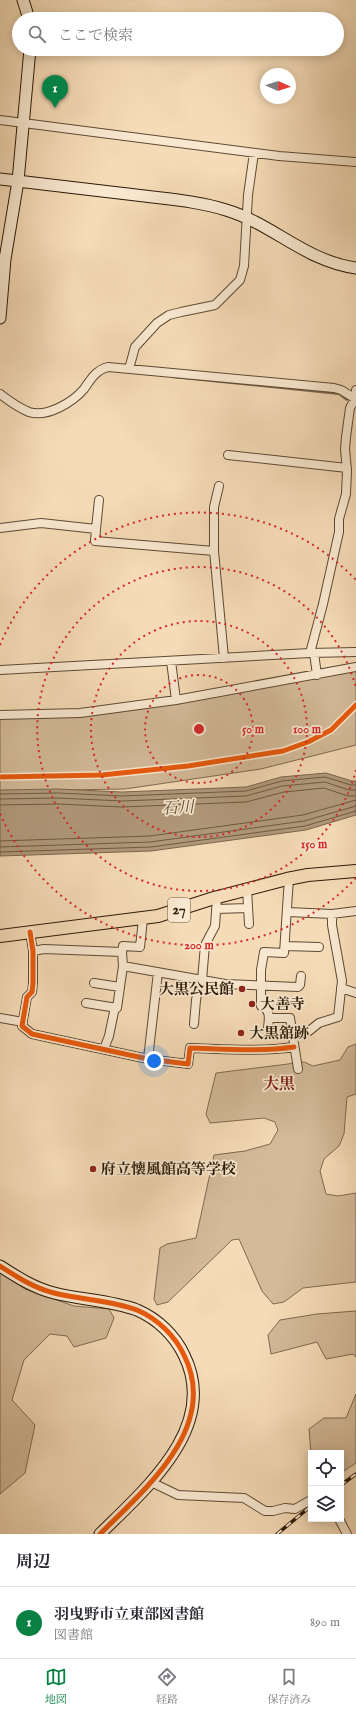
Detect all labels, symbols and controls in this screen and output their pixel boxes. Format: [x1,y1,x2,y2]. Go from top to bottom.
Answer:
search box [12,12,344,56]
icon: search [26,23,48,45]
text: ここで検索 [58,26,133,45]
north arrow [260,68,296,104]
pin: 1 [42,75,68,108]
centre of rings [192,722,206,736]
text: 50 m [242,722,265,737]
text: 100 m [293,722,322,737]
water label: 石川 [161,798,197,820]
text: 150 m [301,837,328,852]
road number: 27 [168,898,190,922]
text: 200 m [184,938,214,953]
place label: 大黒公民館 [159,980,234,999]
marker: 大黒公民館 [237,984,247,994]
place label: 大善寺 [260,995,305,1014]
marker: 大善寺 [247,999,257,1009]
place label: 大黒舘跡 [249,1024,309,1043]
marker: 大黒舘跡 [236,1028,246,1038]
your location [144,1051,164,1071]
district label: 大黒 [263,1075,295,1095]
place label: 府立懐風館高等学校 [101,1160,236,1179]
marker: 府立懐風館高等学校 [88,1164,98,1174]
map controls [308,1450,344,1522]
button: locate [308,1450,344,1486]
button: layers [308,1486,344,1522]
text: 周辺 [16,1552,50,1573]
text: 羽曳野市立東部図書館 [54,1605,204,1624]
text: 1 [27,1614,31,1631]
text: 890 m [310,1614,340,1631]
text: 図書館 [54,1627,93,1644]
tab: 地図 [45,1666,67,1707]
tab: 経路 [156,1666,178,1707]
tab: 保存済み [267,1666,311,1707]

